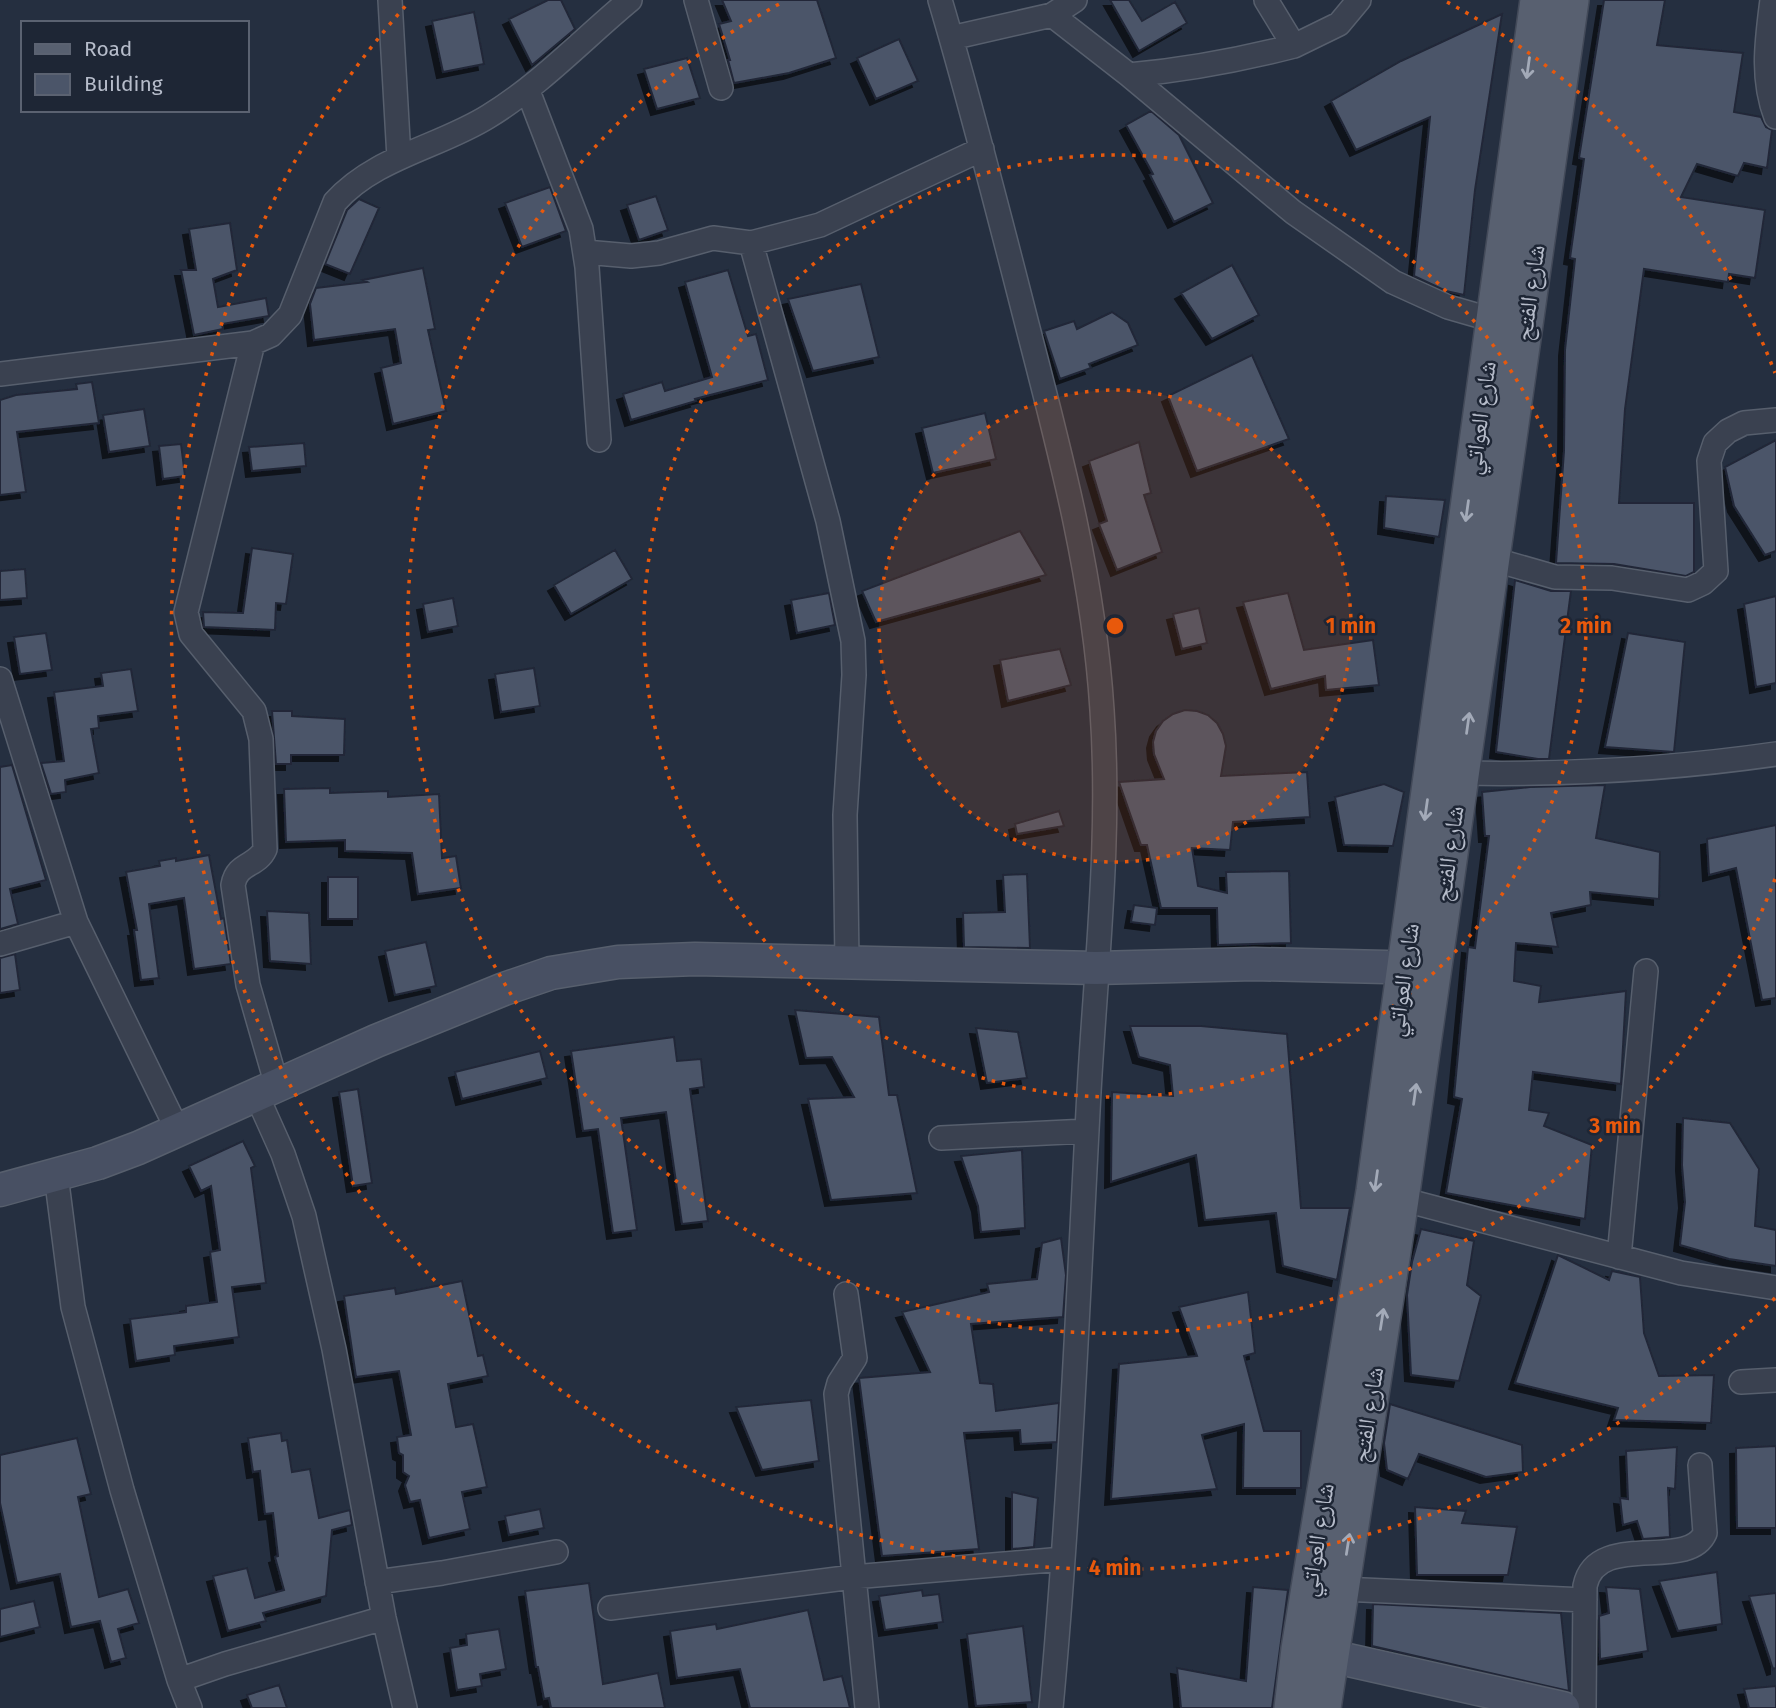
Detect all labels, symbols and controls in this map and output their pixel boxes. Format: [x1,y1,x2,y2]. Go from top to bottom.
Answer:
legend [21,21,248,112]
text: Road [84,36,132,62]
one-way arrow [1522,56,1535,78]
text: Building [84,71,163,97]
street label: شارع الفتح [1509,243,1552,343]
street label: شارع العواتي [1458,359,1507,477]
one-way arrow [1460,500,1473,522]
text: 1 min [1326,613,1376,639]
text: 2 min [1560,613,1612,639]
centre of rings [1103,614,1127,638]
one-way arrow [1462,712,1475,735]
one-way arrow [1420,798,1433,820]
street label: شارع الفتح [1428,804,1471,904]
street label: شارع العواتي [1381,921,1430,1039]
one-way arrow [1409,1083,1422,1106]
text: 3 min [1588,1113,1641,1139]
one-way arrow [1369,1169,1382,1192]
one-way arrow [1376,1308,1389,1331]
street label: شارع الفتح [1347,1365,1390,1465]
street label: شارع العواتي [1294,1481,1345,1599]
one-way arrow [1342,1533,1355,1556]
text: 4 min [1089,1555,1141,1581]

